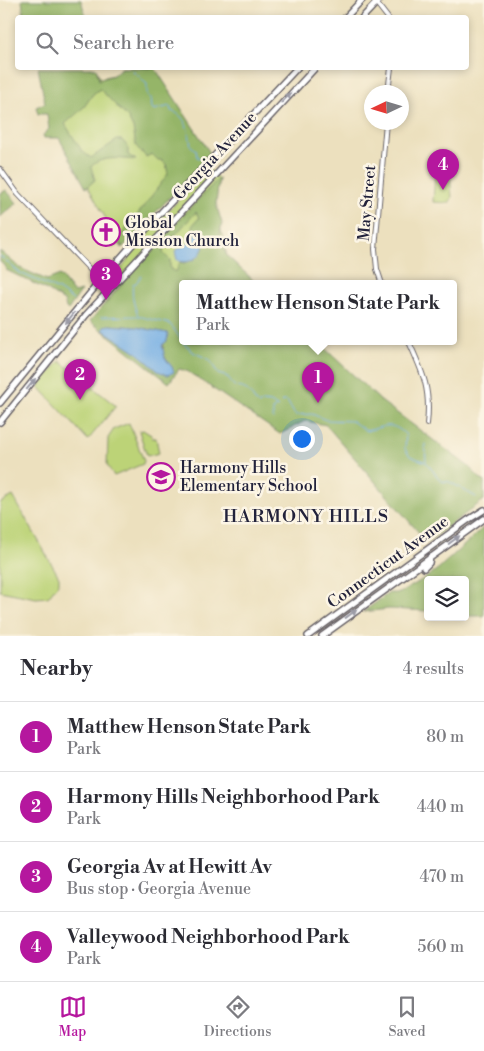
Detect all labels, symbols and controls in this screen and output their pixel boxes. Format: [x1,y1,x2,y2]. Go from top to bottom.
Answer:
search box [15,15,469,70]
icon: search [33,29,61,57]
text: Search here [73,31,174,55]
north arrow [364,85,409,130]
one-way arrow [280,92,292,104]
street label: Georgia Avenue [169,108,261,204]
pin: 4 [427,149,459,190]
street label: May Street [354,164,380,242]
place label: Global Mission Church [125,213,240,251]
church icon: Global Mission Church [91,217,121,247]
pin: 3 [90,259,122,300]
popup [179,280,457,345]
text: Matthew Henson State Park [196,291,440,315]
one-way arrow [64,311,75,324]
text: Park [196,315,229,335]
pin: 2 [64,359,96,400]
pin: 1 [302,362,334,403]
one-way arrow [25,378,36,391]
your location [289,426,315,452]
place label: Harmony Hills Elementary School [180,458,318,496]
school or university icon: Harmony Hills Elementary School [146,462,176,492]
district label: HARMONY HILLS [223,505,389,528]
street label: Connecticut Avenue [323,511,453,613]
one-way arrow [447,535,461,545]
map controls [424,576,469,621]
button: layers [424,576,469,621]
one-way arrow [344,609,357,620]
text: Nearby [20,656,93,682]
text: 4 results [403,659,464,679]
text: Matthew Henson State Park [67,715,311,739]
text: 1 [32,727,40,747]
text: 80 m [426,727,464,747]
text: Park [67,739,100,759]
text: Harmony Hills Neighborhood Park [67,785,380,809]
text: 2 [31,797,41,817]
text: 440 m [417,797,464,817]
text: Park [67,809,100,829]
text: Georgia Av at Hewitt Av [67,855,272,879]
text: 3 [31,867,41,887]
text: 470 m [420,867,464,887]
text: Bus stop · Georgia Avenue [67,879,251,899]
text: Valleywood Neighborhood Park [67,925,350,949]
text: 4 [31,937,41,957]
text: 560 m [418,937,464,957]
text: Park [67,949,100,969]
tab: Map [59,993,87,1041]
tab: Directions [204,993,271,1041]
tab: Saved [389,993,425,1041]

